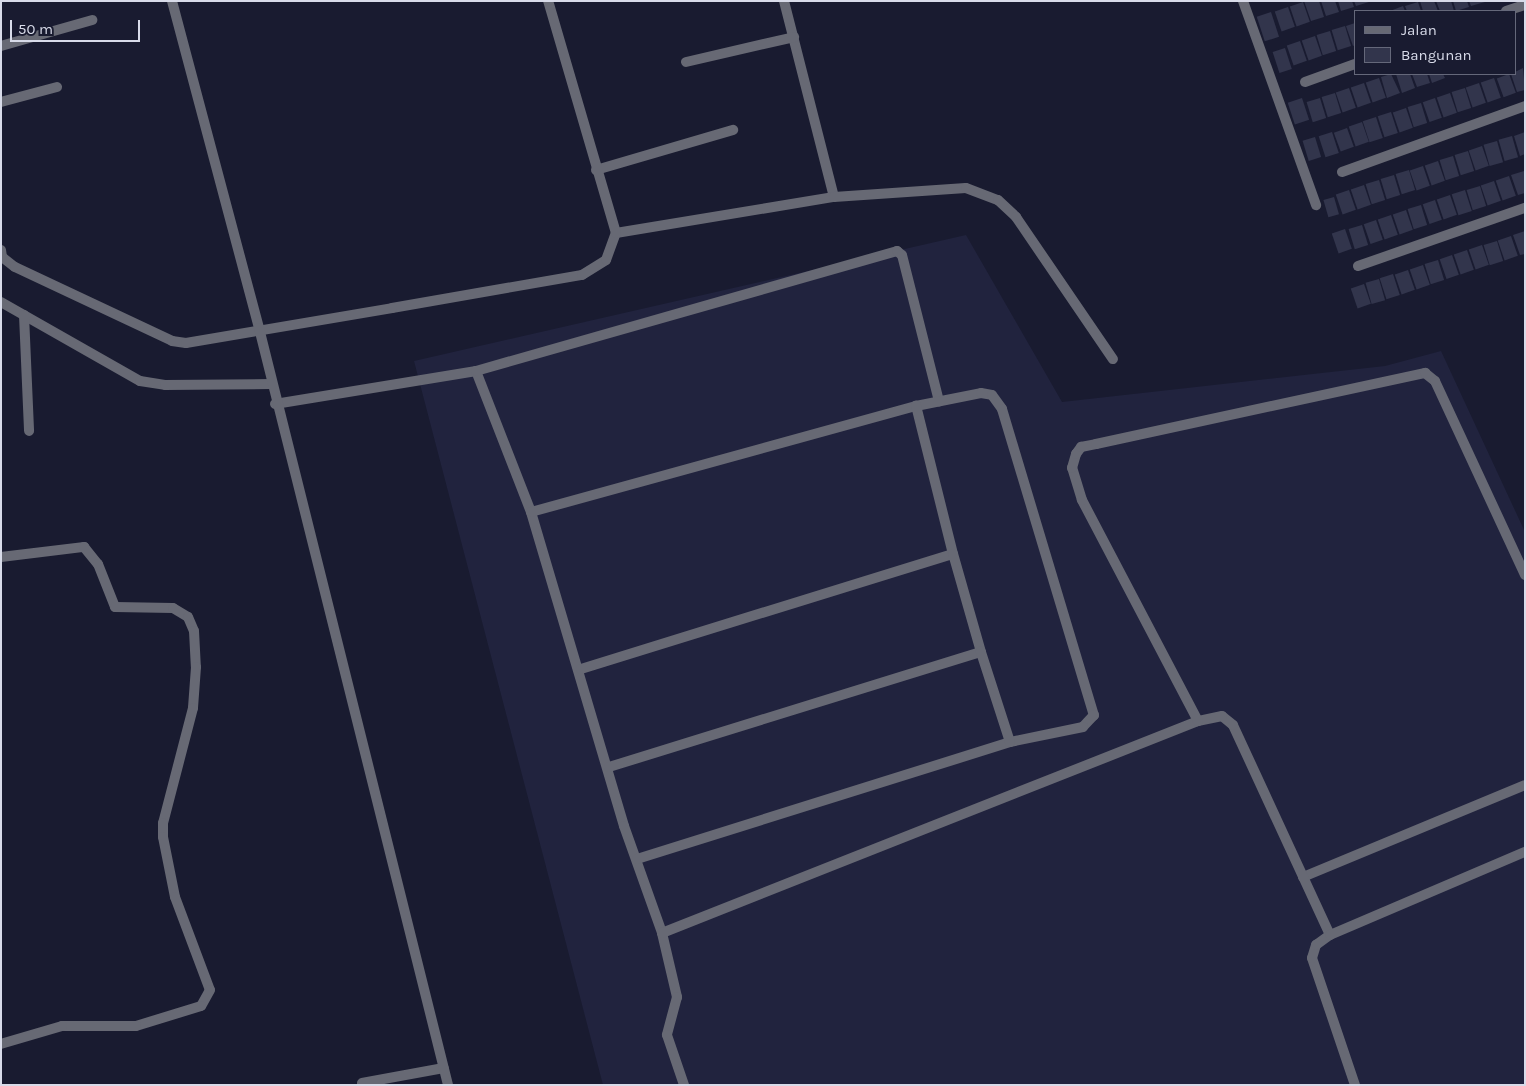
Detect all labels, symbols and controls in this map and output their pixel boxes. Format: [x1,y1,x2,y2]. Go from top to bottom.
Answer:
scale bar [12,10,142,42]
legend [1354,10,1516,75]
text: 50 m [18,20,53,38]
text: Jalan [1401,21,1437,39]
text: Bangunan [1401,46,1472,64]

